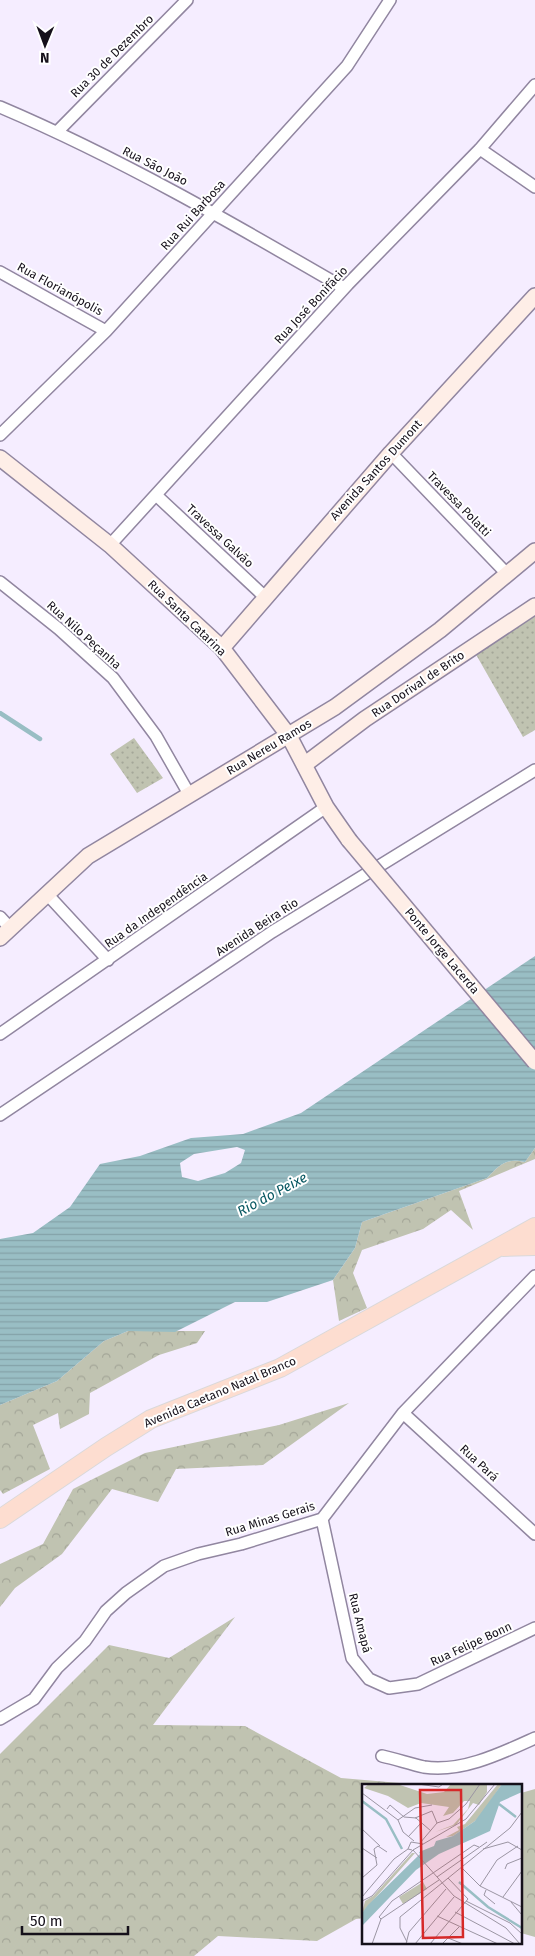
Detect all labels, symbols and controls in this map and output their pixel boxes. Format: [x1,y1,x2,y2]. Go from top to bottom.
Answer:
street label: Rua 30 de Dezembro [68,12,156,100]
north arrow [20,20,70,70]
text: N [40,49,50,66]
street label: Rua São João [120,144,190,188]
street label: Rua Rui Barbosa [158,177,228,253]
street label: Rua Florianópolis [15,260,105,318]
street label: Rua José Bonifácio [271,263,351,347]
street label: Avenida Santos Dumont [327,417,425,523]
street label: Travessa Polatti [424,469,494,539]
street label: Travessa Galvão [184,502,256,570]
street label: Rua Santa Catarina [145,577,229,659]
street label: Rua Nilo Peçanha [44,598,124,672]
street label: Rua Dorival de Brito [369,648,467,720]
street label: Rua Nereu Ramos [224,716,314,778]
street label: Rua da Independência [102,869,210,951]
street label: Avenida Beira Rio [213,895,301,959]
street label: Ponte Jorge Lacerda [402,905,482,997]
water label: Rio do Peixe [234,1169,310,1220]
street label: Avenida Caetano Natal Branco [142,1354,298,1430]
street label: Rua Pará [457,1442,501,1484]
street label: Rua Minas Gerais [224,1499,317,1539]
street label: Rua Amapá [346,1592,374,1654]
street label: Rua Felipe Bonn [428,1619,514,1669]
inset map [362,1784,522,1944]
scale bar [22,1904,129,1936]
text: 50 m [30,1912,63,1930]

